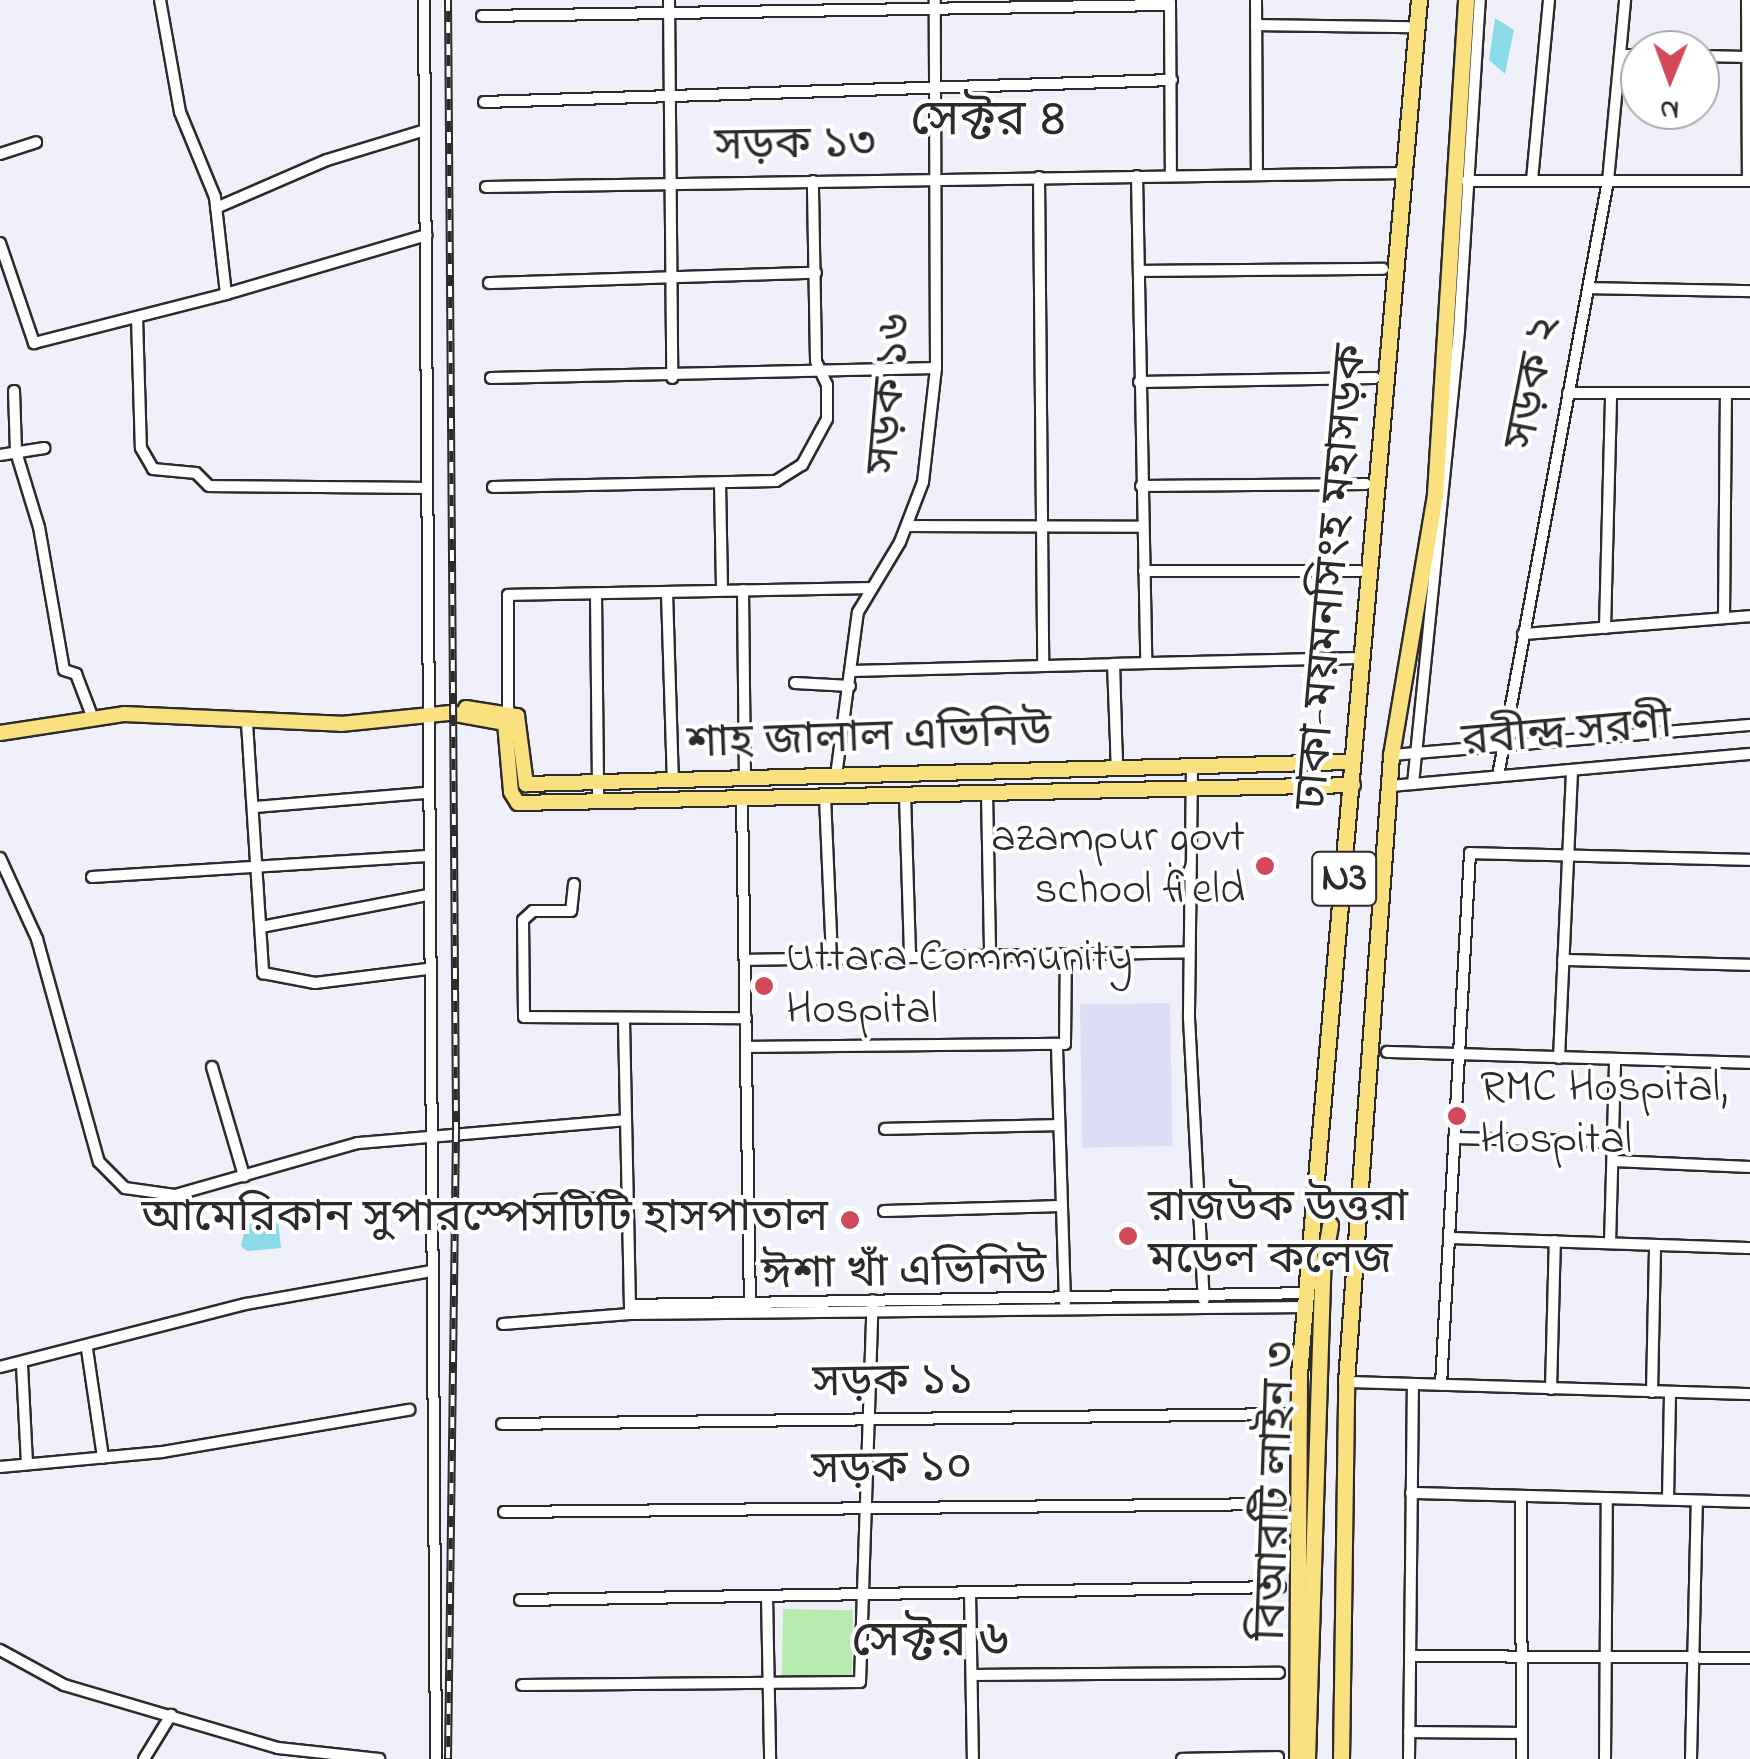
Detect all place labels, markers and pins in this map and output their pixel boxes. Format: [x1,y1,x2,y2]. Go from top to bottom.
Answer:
place label: azampur govt school field [991,813,1245,919]
marker: azampur govt school field [1254,855,1276,877]
place label: Uttara Community Hospital [786,933,1132,1039]
marker: Uttara Community Hospital [751,973,777,999]
place label: RMC Hospital, Hospital [1480,1063,1728,1169]
marker: RMC Hospital, Hospital [1444,1103,1470,1129]
place label: রাজউক উত্তরা মডেল কলেজ [1148,1183,1408,1289]
place label: আমেরিকান সুপারস্পেসটিটি হাসপাতাল [142,1193,828,1247]
marker: আমেরিকান সুপারস্পেসটিটি হাসপাতাল [837,1207,863,1233]
marker: রাজউক উত্তরা মডেল কলেজ [1117,1225,1139,1247]

